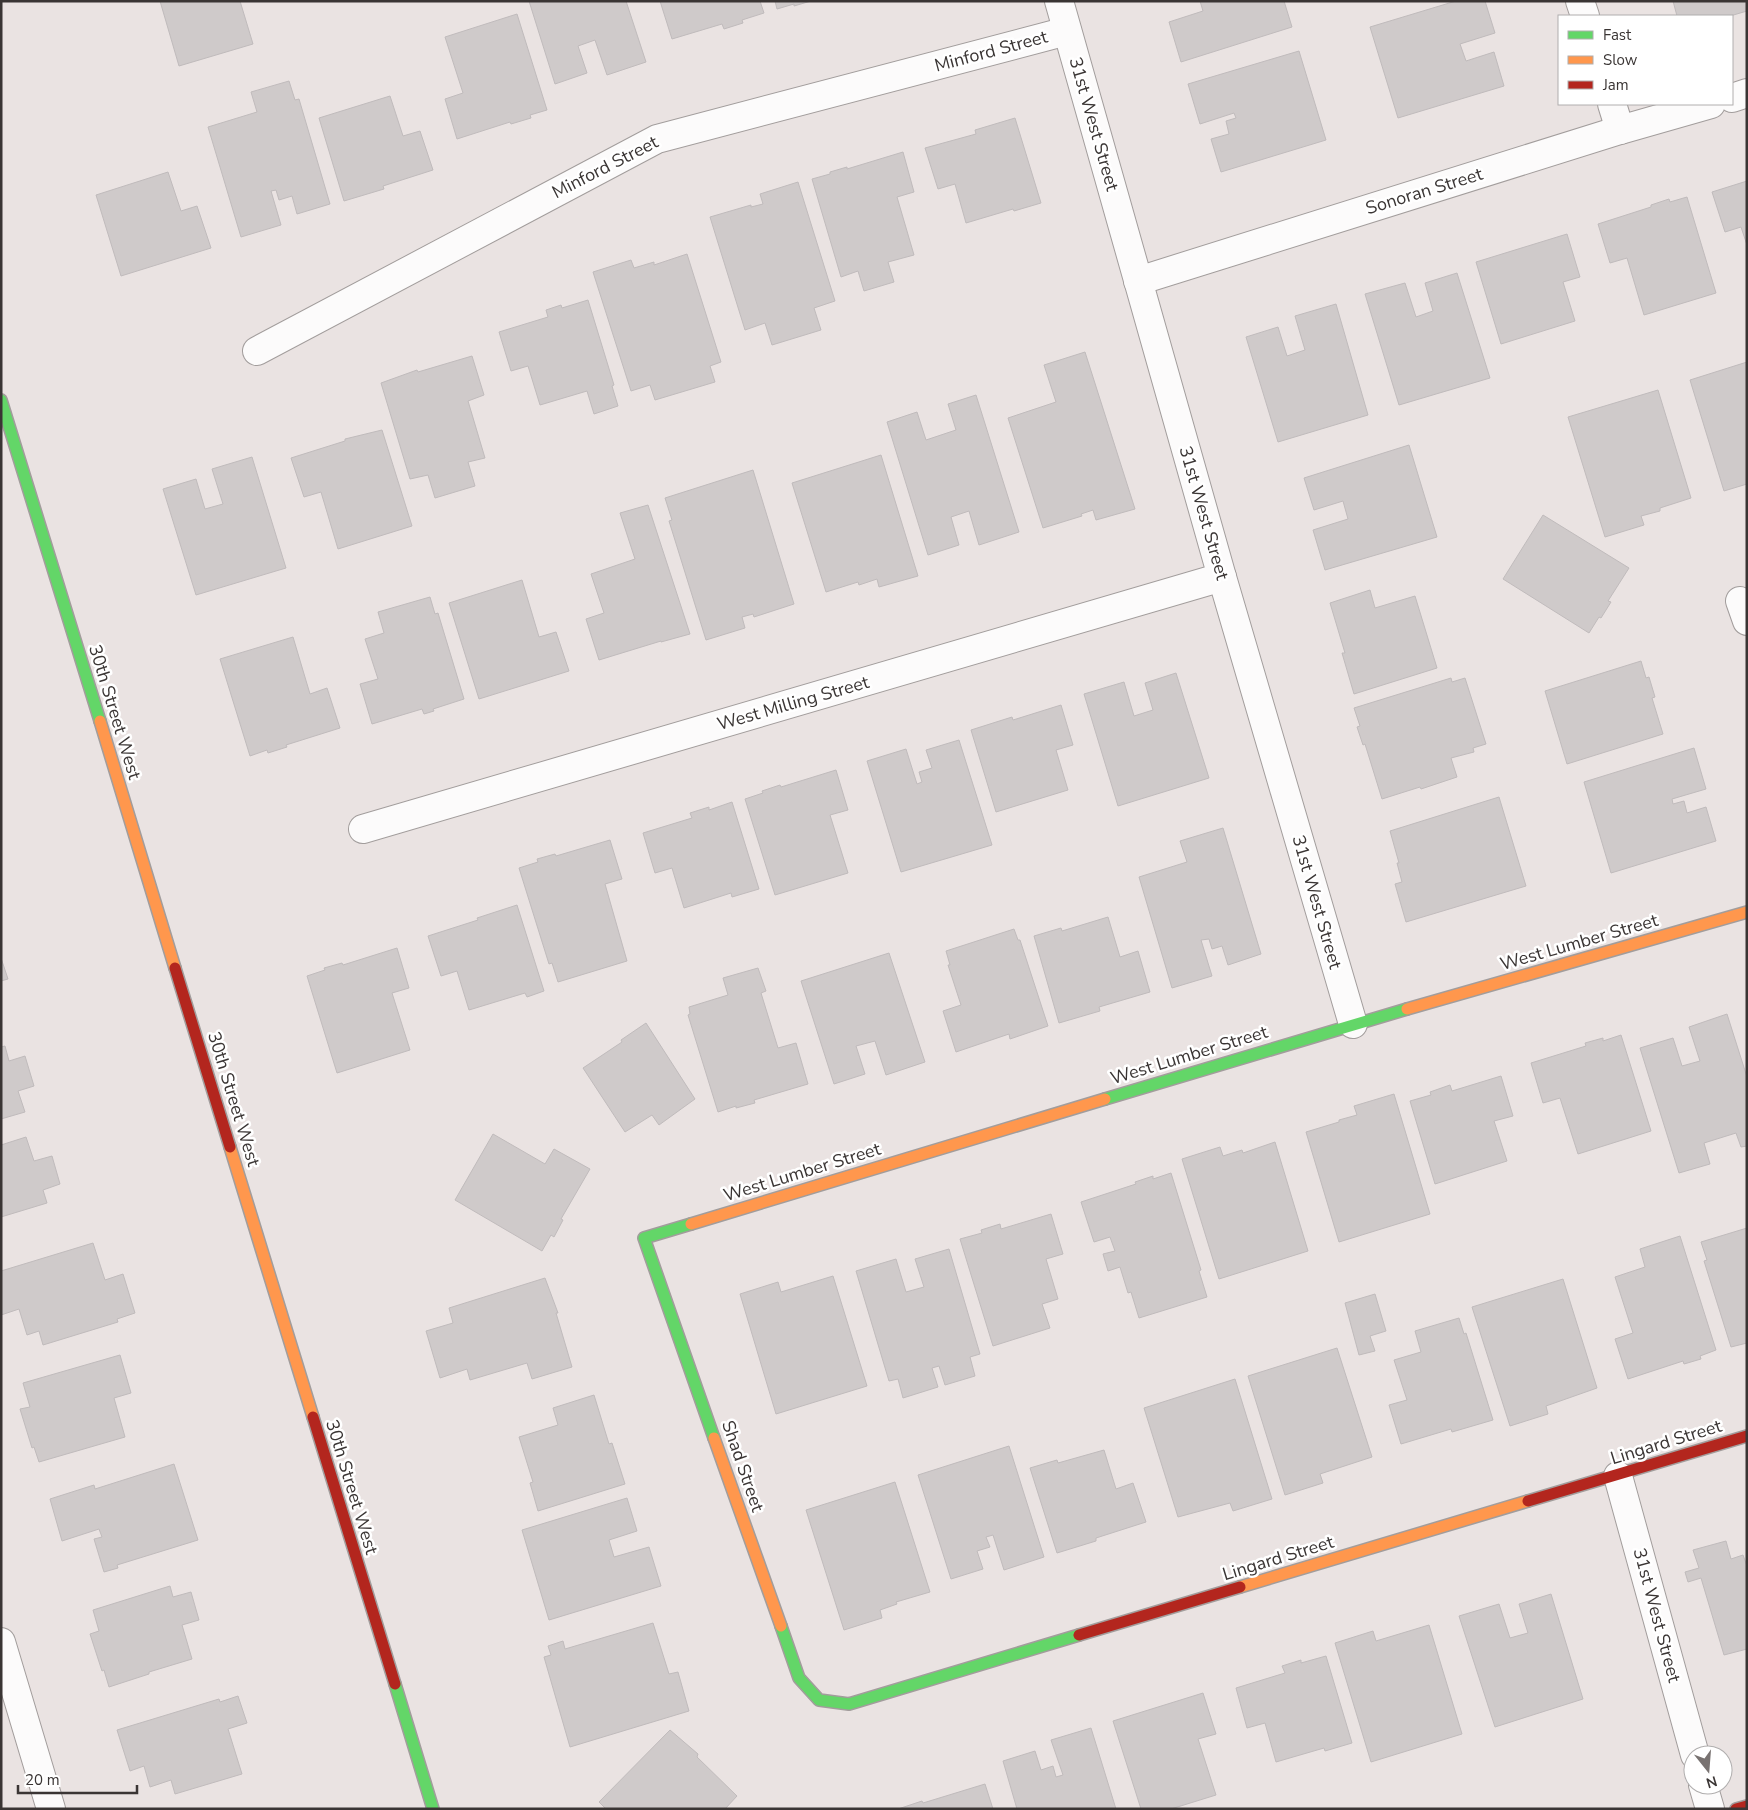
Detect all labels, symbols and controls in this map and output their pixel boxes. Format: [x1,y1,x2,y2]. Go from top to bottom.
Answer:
legend [1558,15,1733,105]
street label: Minford Street [932,24,1051,78]
text: Fast [1603,25,1632,45]
text: Slow [1603,50,1638,70]
street label: 31st West Street [1063,54,1125,194]
text: Jam [1602,75,1629,95]
street label: Minford Street [548,130,663,204]
street label: Sonoran Street [1363,162,1486,220]
street label: 31st West Street [1173,443,1235,583]
street label: 30th Street West [83,642,147,783]
street label: West Milling Street [714,670,872,736]
street label: 31st West Street [1286,832,1348,972]
street label: West Lumber Street [1497,908,1661,976]
street label: West Lumber Street [1107,1019,1271,1090]
street label: 30th Street West [202,1029,266,1170]
street label: West Lumber Street [720,1136,884,1207]
street label: Lingard Street [1608,1414,1725,1470]
street label: 30th Street West [320,1417,384,1558]
street label: Shad Street [716,1417,770,1516]
street label: Lingard Street [1220,1530,1337,1586]
street label: 31st West Street [1628,1545,1687,1685]
north arrow [1683,1745,1733,1795]
scale bar [18,1762,136,1794]
text: 20 m [25,1770,60,1790]
text: N [1704,1771,1719,1793]

